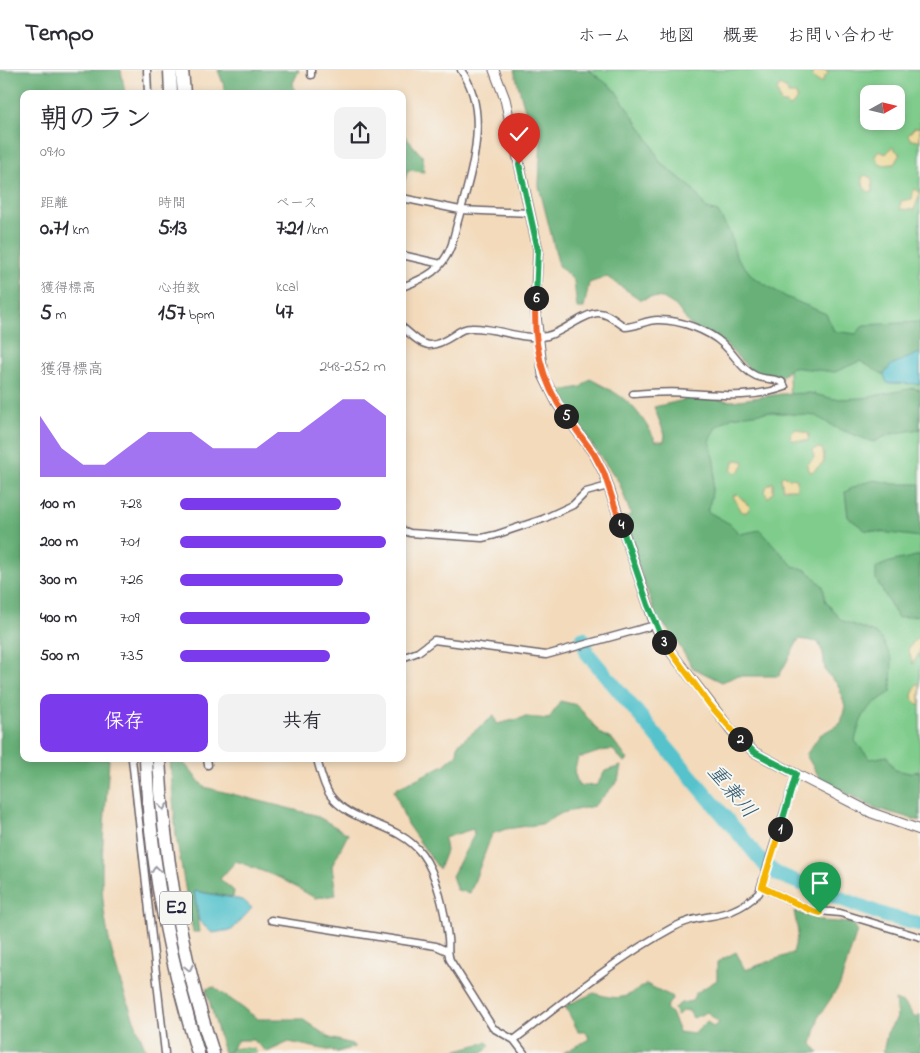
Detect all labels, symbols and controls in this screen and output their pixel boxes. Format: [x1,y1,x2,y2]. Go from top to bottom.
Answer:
text: Tempo [25,17,94,52]
text: ホーム [578,24,631,50]
text: 地図 [659,24,695,50]
text: 概要 [723,24,759,50]
text: お問い合わせ [787,24,895,50]
north arrow [860,85,905,130]
map controls [860,85,905,130]
text: 朝のラン [40,100,152,141]
button: share [334,107,386,159]
pin [498,113,540,164]
icon: check [505,120,533,148]
text: 09:10 [40,140,65,164]
text: 距離 [40,193,68,214]
text: 時間 [158,193,186,214]
text: ペース [276,193,317,214]
text: 0.71 [40,214,69,244]
text: 5:13 [158,214,187,244]
text: 7:21 [276,214,304,244]
text: km [69,220,89,241]
text: /km [304,220,328,241]
text: kcal [276,277,298,298]
text: 獲得標高 [40,278,96,299]
text: 心拍数 [158,278,200,299]
pin: 6 [524,286,548,310]
text: 6 [533,288,540,309]
text: 47 [276,298,293,328]
text: 5 [40,299,52,329]
text: 157 [158,299,185,329]
text: m [52,305,66,326]
text: bpm [185,305,215,326]
text: 248–252 m [319,355,386,379]
text: 獲得標高 [40,358,104,382]
pin: 5 [554,404,578,428]
text: 5 [562,406,571,427]
text: 100 m [40,492,75,516]
text: 7:28 [120,492,142,516]
pin: 4 [608,512,634,538]
text: 4 [619,515,624,536]
text: 200 m [40,530,78,554]
text: 7:01 [120,530,140,554]
text: 300 m [40,568,77,592]
text: 7:26 [120,568,143,592]
text: 400 m [40,606,77,630]
text: 7:09 [120,606,140,630]
pin: 3 [652,630,676,654]
text: 3 [662,632,667,653]
text: 500 m [40,644,79,668]
text: 7:35 [120,644,144,668]
button: 保存 [40,694,208,752]
button: 共有 [218,694,386,752]
pin: 2 [728,726,752,752]
text: 2 [737,729,744,750]
water label: 重兼川 [699,758,763,826]
one-way arrow [157,804,168,812]
pin: 1 [768,816,792,842]
text: 1 [778,819,783,840]
pin [799,862,841,913]
one-way arrow [151,865,162,873]
icon: arrive [806,869,834,897]
road number: E2 [160,891,192,924]
one-way arrow [183,963,194,972]

